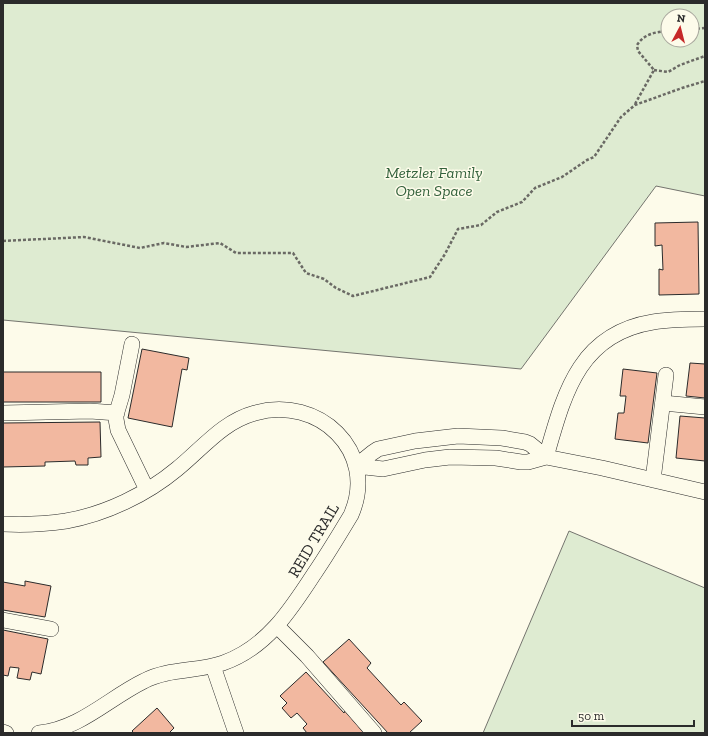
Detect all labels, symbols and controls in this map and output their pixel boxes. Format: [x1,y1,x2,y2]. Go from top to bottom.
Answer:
north arrow [660,8,700,48]
text: N [676,12,687,26]
park label: Metzler Family Open Space [386,163,483,200]
street label: REID TRAIL [284,500,343,581]
scale bar [572,702,694,728]
text: 50 m [578,709,605,723]

